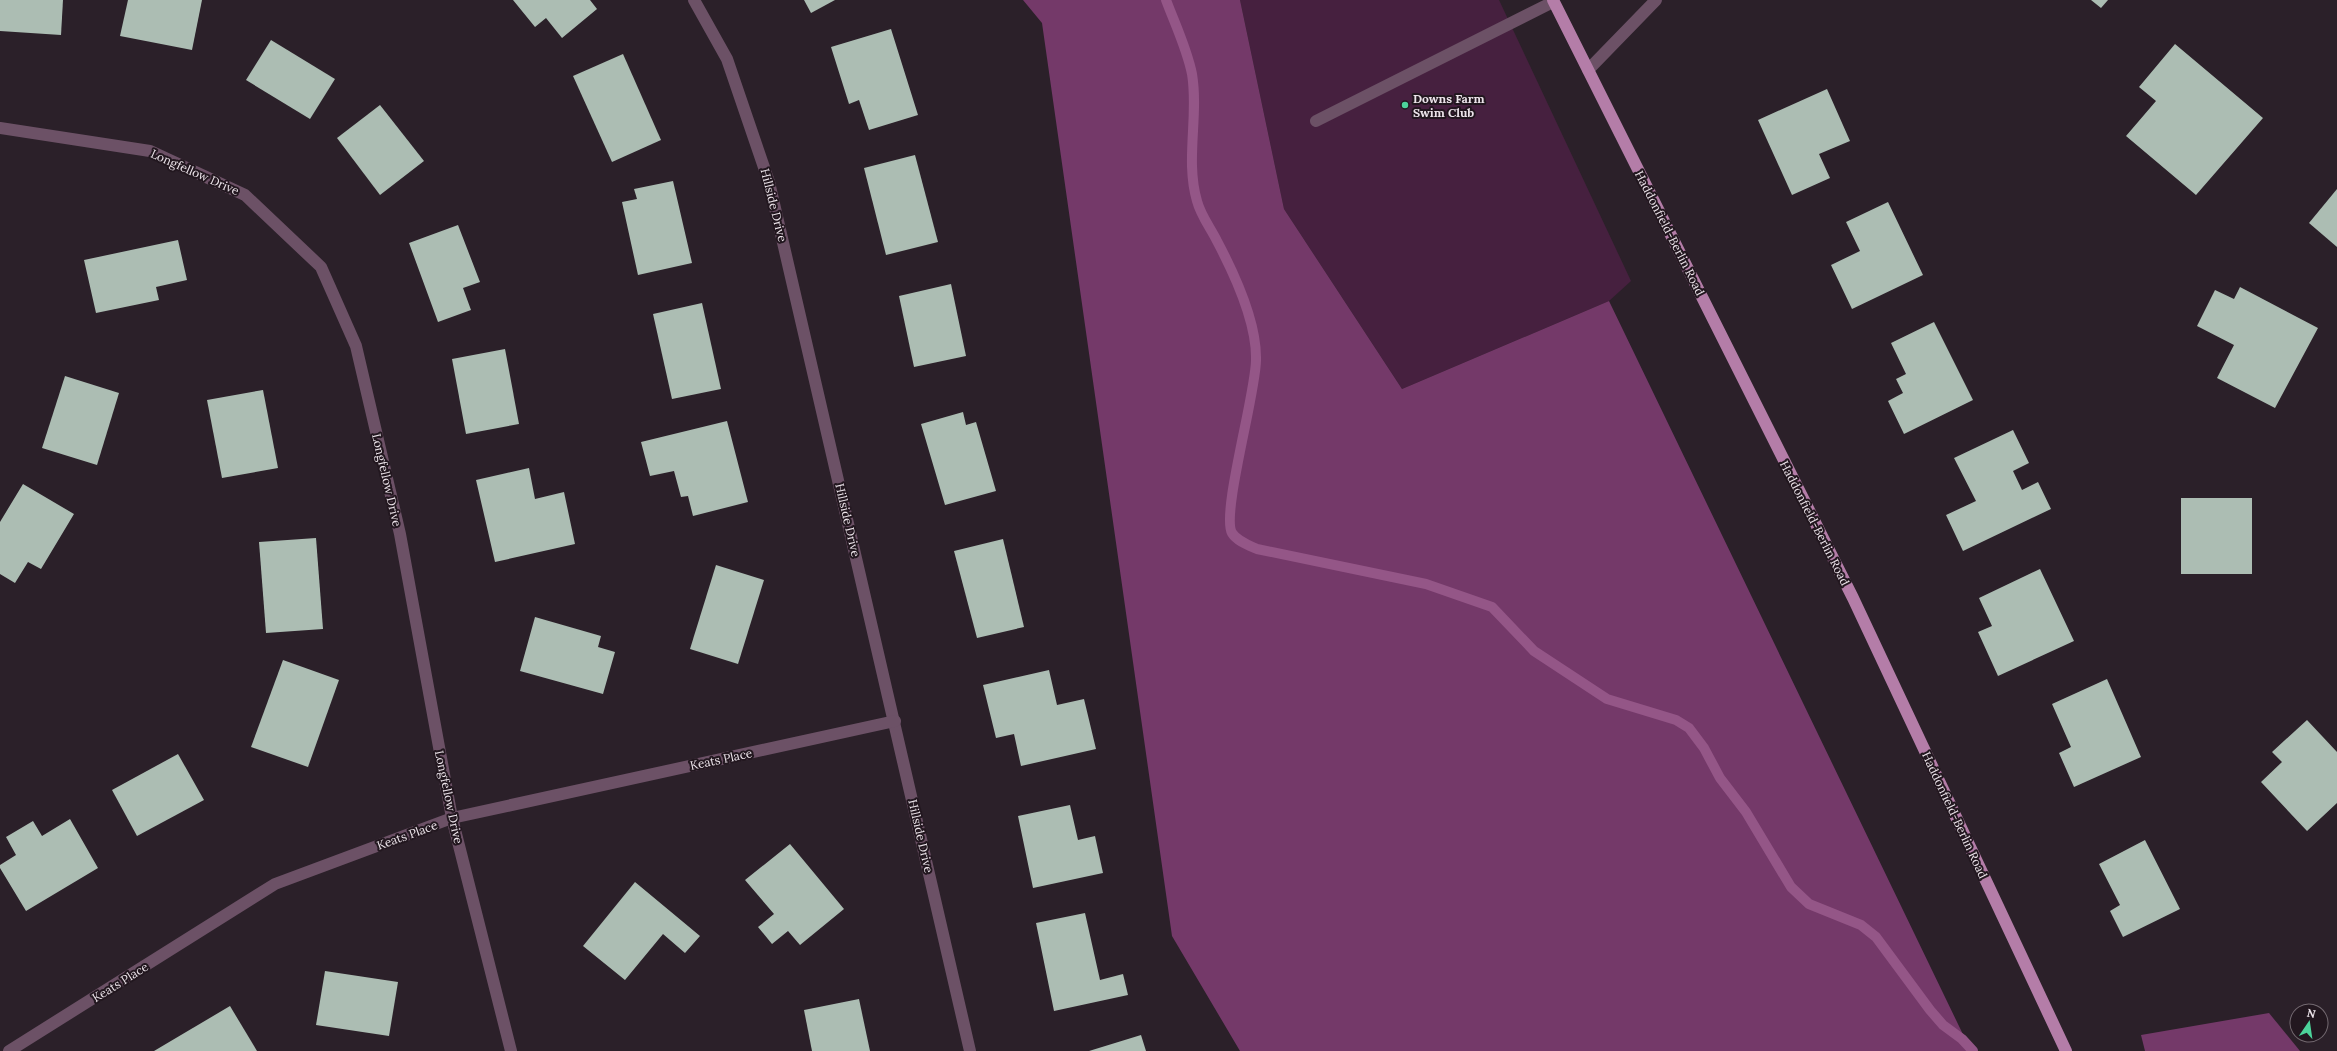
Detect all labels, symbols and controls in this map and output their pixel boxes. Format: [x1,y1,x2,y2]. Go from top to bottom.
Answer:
place label: Downs Farm Swim Club [1413,91,1485,120]
marker: Downs Farm Swim Club [1400,100,1410,110]
street label: Longfellow Drive [149,146,242,198]
street label: Hillside Drive [758,167,790,244]
street label: Haddonfield-Berlin Road [1632,168,1708,298]
street label: Longfellow Drive [369,432,405,528]
street label: Haddonfield-Berlin Road [1777,458,1853,588]
street label: Hillside Drive [832,482,864,559]
street label: Keats Place [688,745,754,773]
street label: Longfellow Drive [432,749,466,846]
street label: Haddonfield-Berlin Road [1919,749,1991,881]
street label: Hillside Drive [905,798,937,875]
street label: Keats Place [375,817,440,853]
street label: Keats Place [89,959,151,1005]
north arrow [2289,1003,2329,1043]
text: N [2306,1005,2317,1021]

